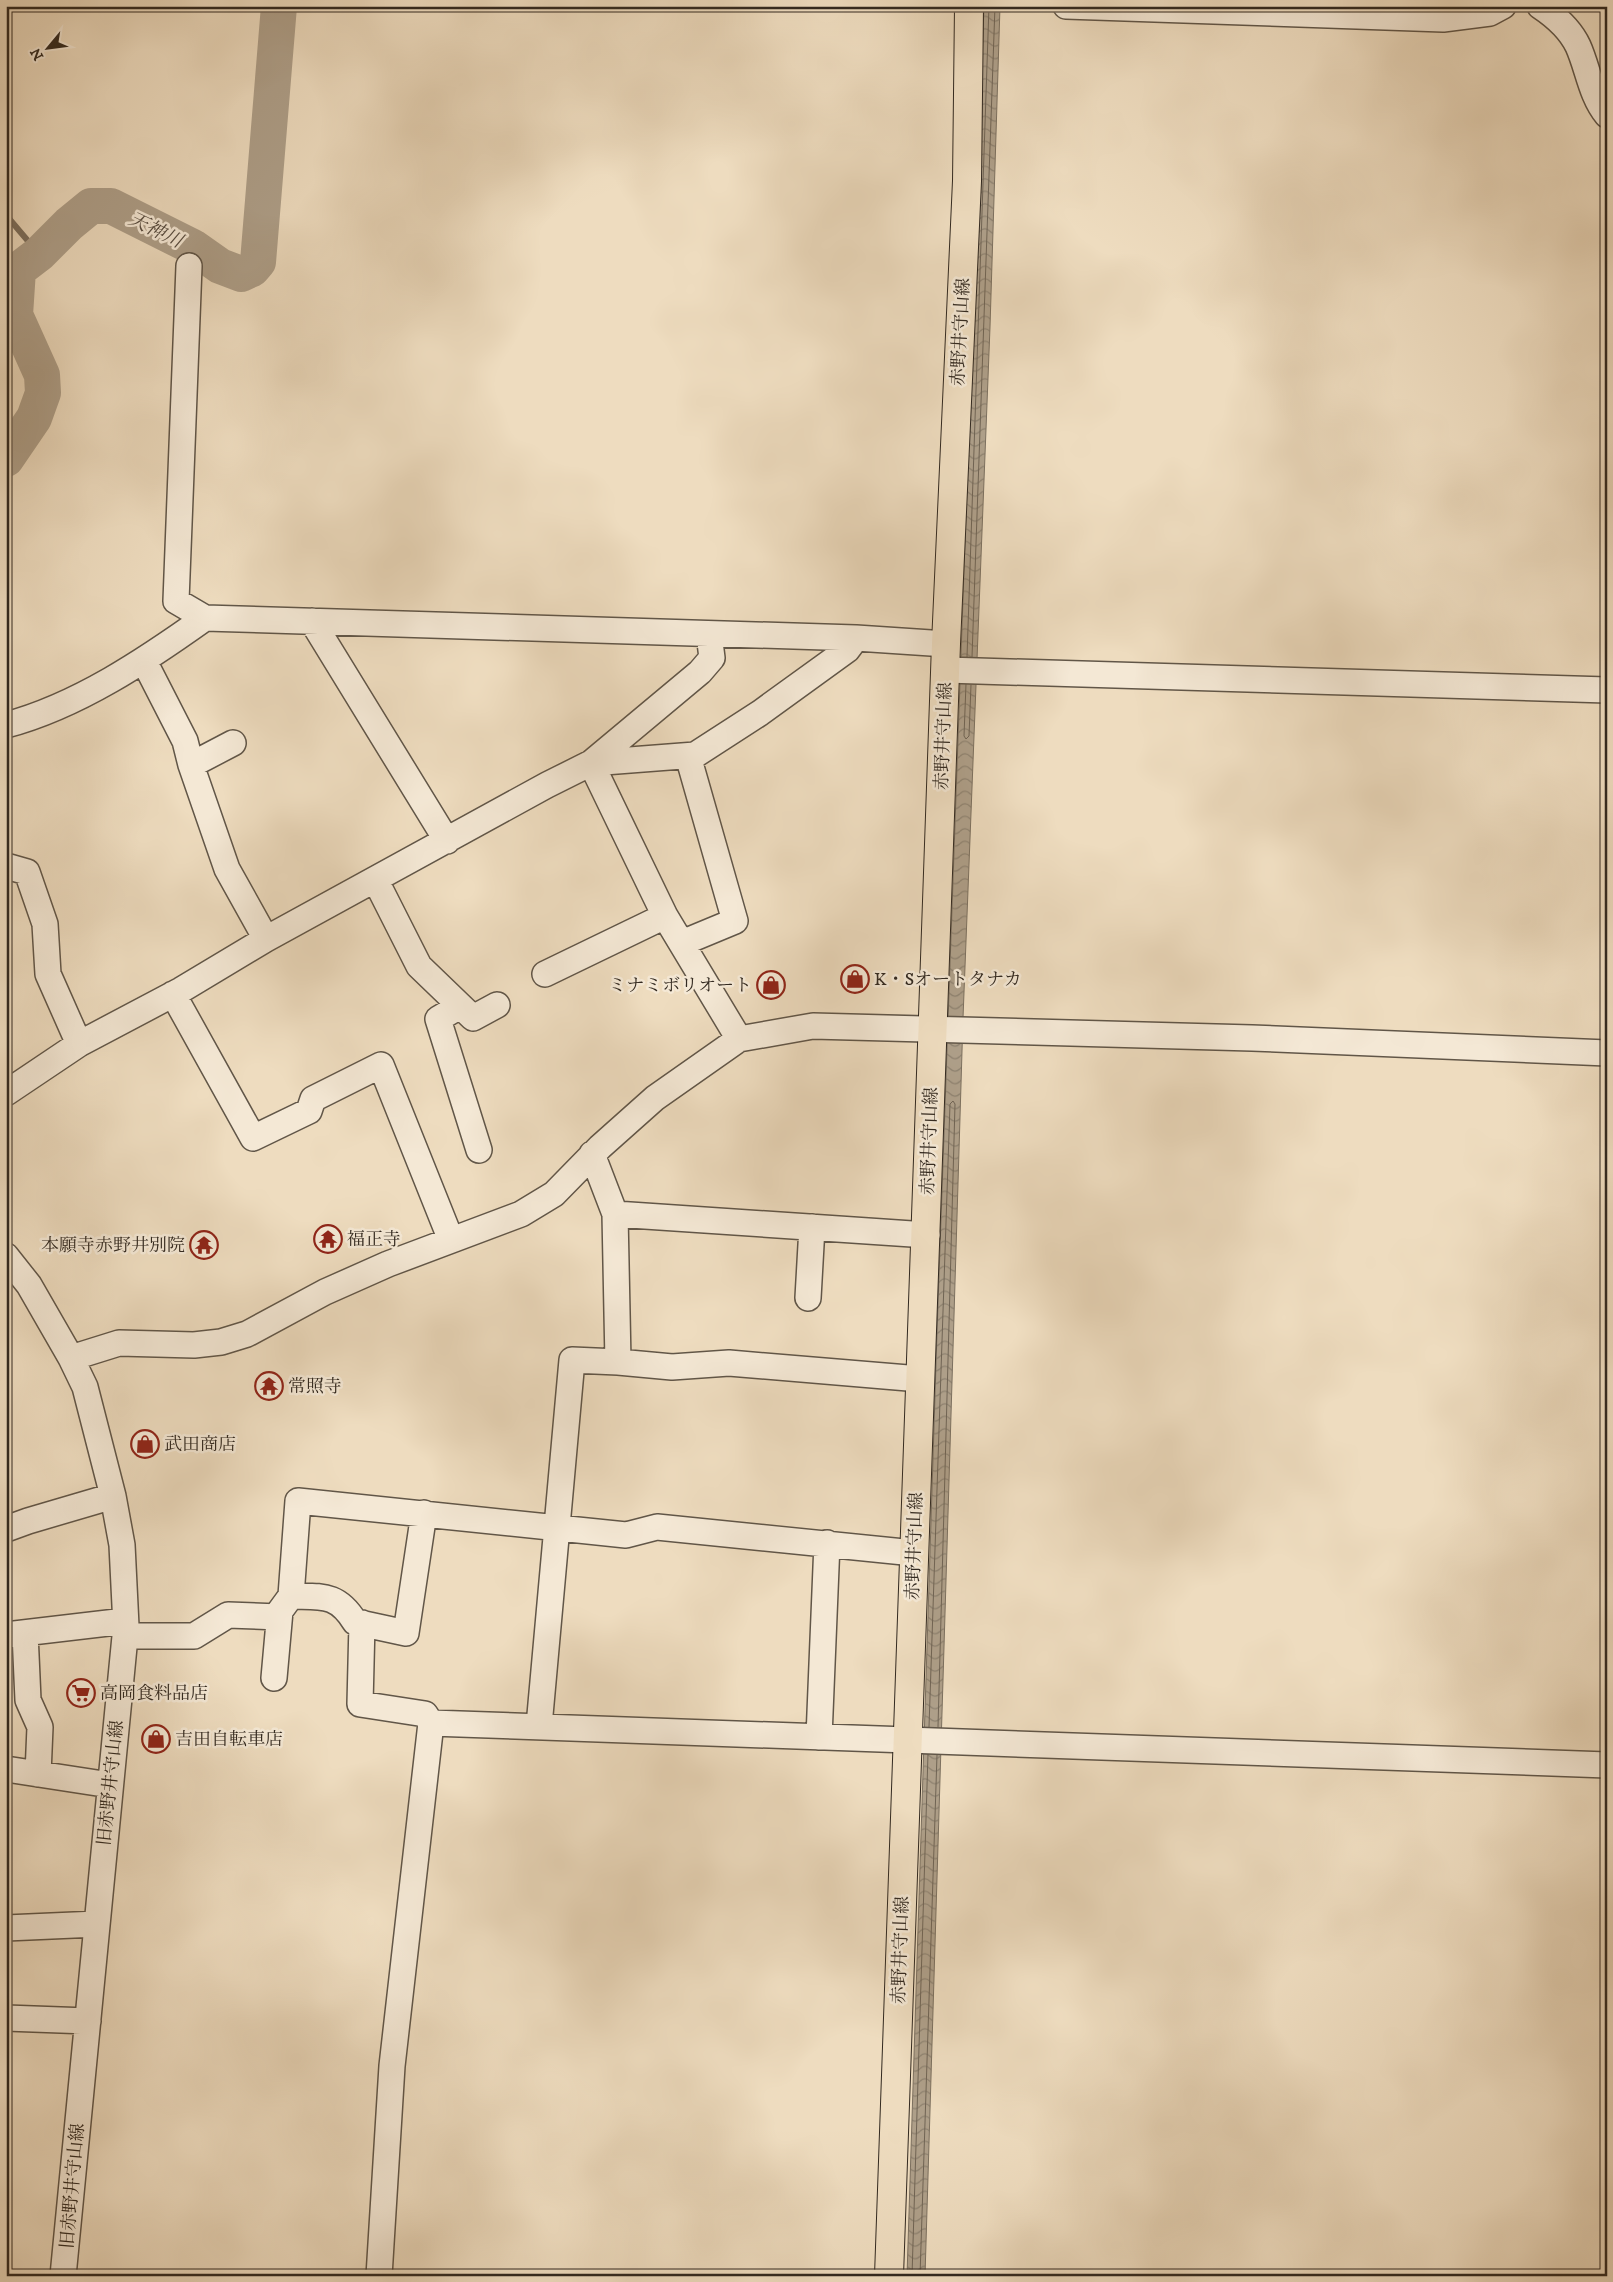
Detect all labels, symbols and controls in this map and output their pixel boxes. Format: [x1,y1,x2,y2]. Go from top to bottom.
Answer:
north arrow [22,22,72,72]
text: N [27,44,48,63]
water label: 天神川 [125,208,188,254]
street label: 赤野井守山線 [947,278,975,387]
street label: 赤野井守山線 [931,682,957,790]
shop icon: K・Sオートタナカ [840,964,870,994]
place label: K・Sオートタナカ [874,969,1022,991]
shop icon: ミナミボリオート [756,970,786,1000]
place label: ミナミボリオート [608,975,752,997]
street label: 赤野井守山線 [917,1087,943,1195]
temple icon: 福正寺 [313,1224,343,1254]
place label: 福正寺 [347,1229,401,1251]
temple icon: 本願寺赤野井別院 [189,1230,219,1260]
place label: 本願寺赤野井別院 [41,1235,185,1257]
temple icon: 常照寺 [254,1371,284,1401]
place label: 常照寺 [288,1376,342,1398]
shop icon: 武田商店 [130,1429,160,1459]
place label: 武田商店 [164,1434,236,1456]
street label: 赤野井守山線 [902,1492,928,1600]
supermarket icon: 高岡食料品店 [66,1678,96,1708]
place label: 高岡食料品店 [100,1683,208,1705]
street label: 旧赤野井守山線 [93,1719,129,1847]
shop icon: 吉田自転車店 [141,1724,171,1754]
place label: 吉田自転車店 [175,1729,283,1751]
street label: 赤野井守山線 [888,1896,914,2004]
street label: 旧赤野井守山線 [57,2122,89,2250]

